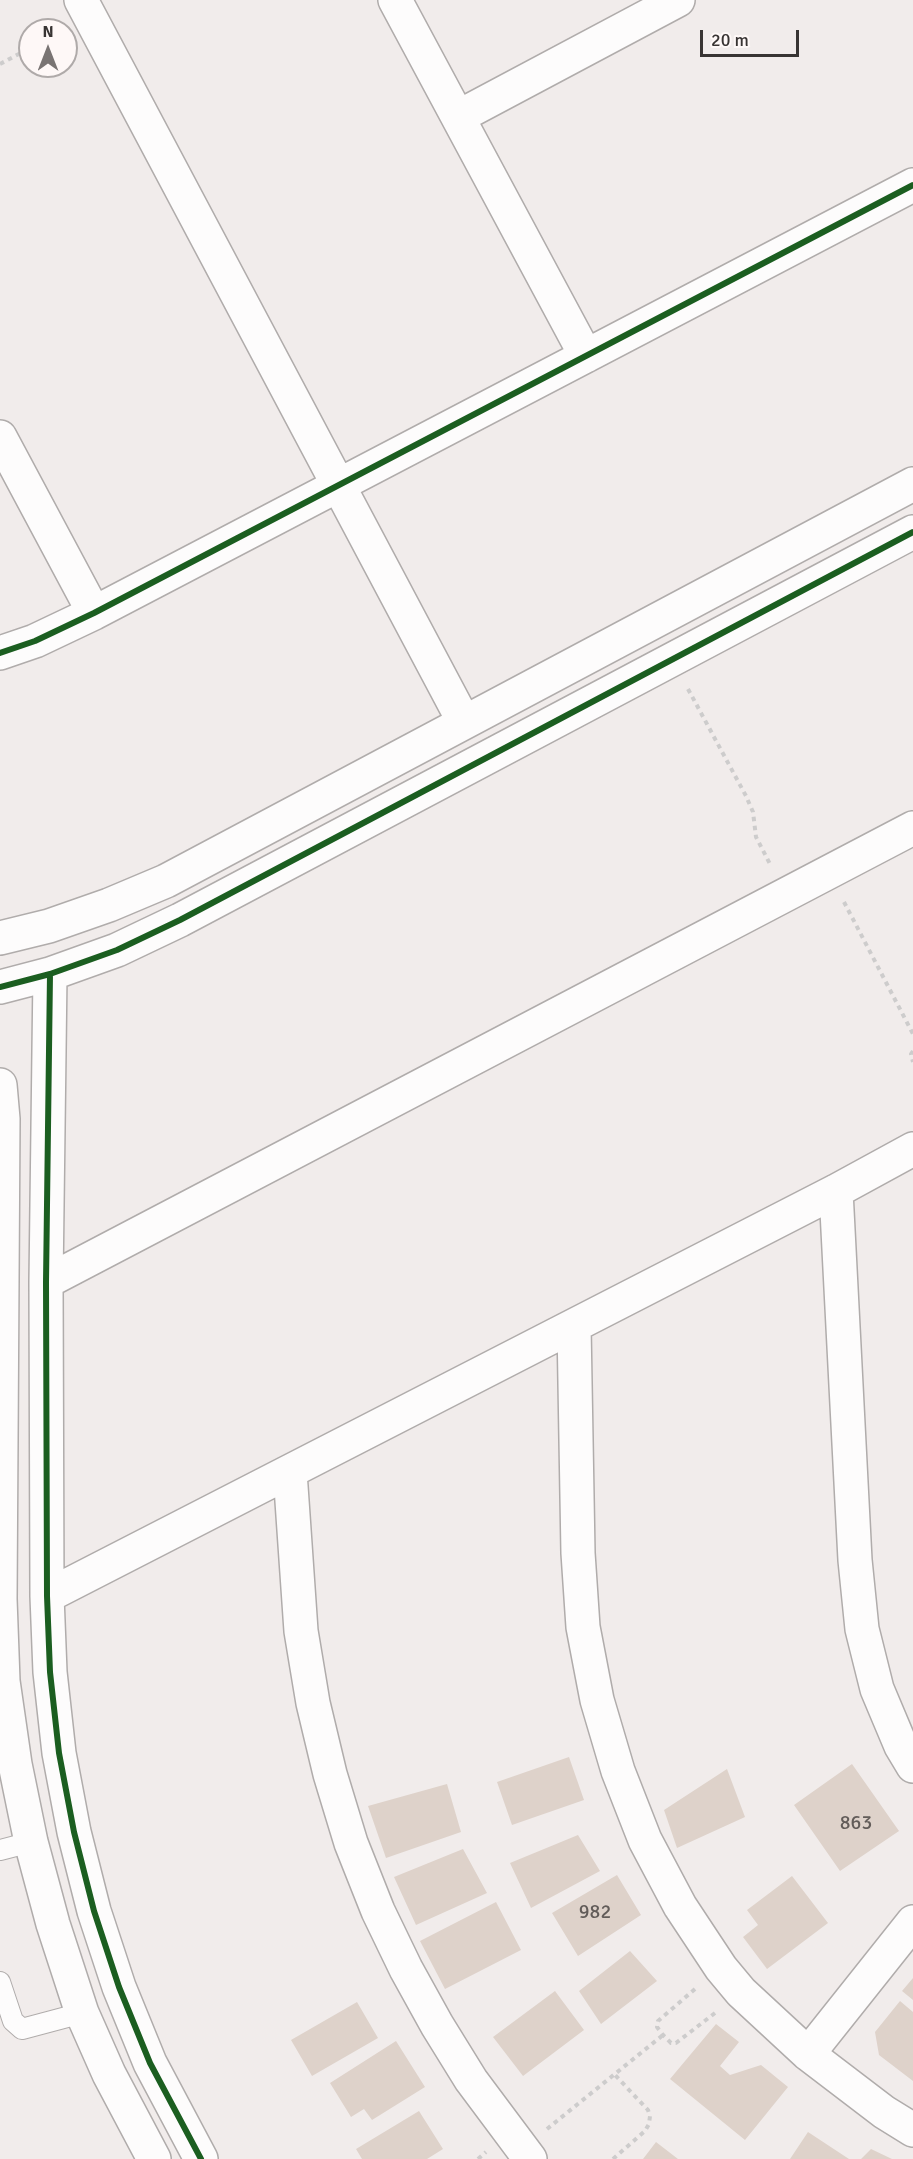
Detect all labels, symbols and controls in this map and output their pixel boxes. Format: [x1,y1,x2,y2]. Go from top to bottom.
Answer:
north arrow [18,18,78,78]
scale bar [703,18,802,56]
text: N [42,22,54,42]
text: 20 m [711,29,749,51]
house number: 863 [840,1812,872,1836]
house number: 982 [579,1901,611,1925]

